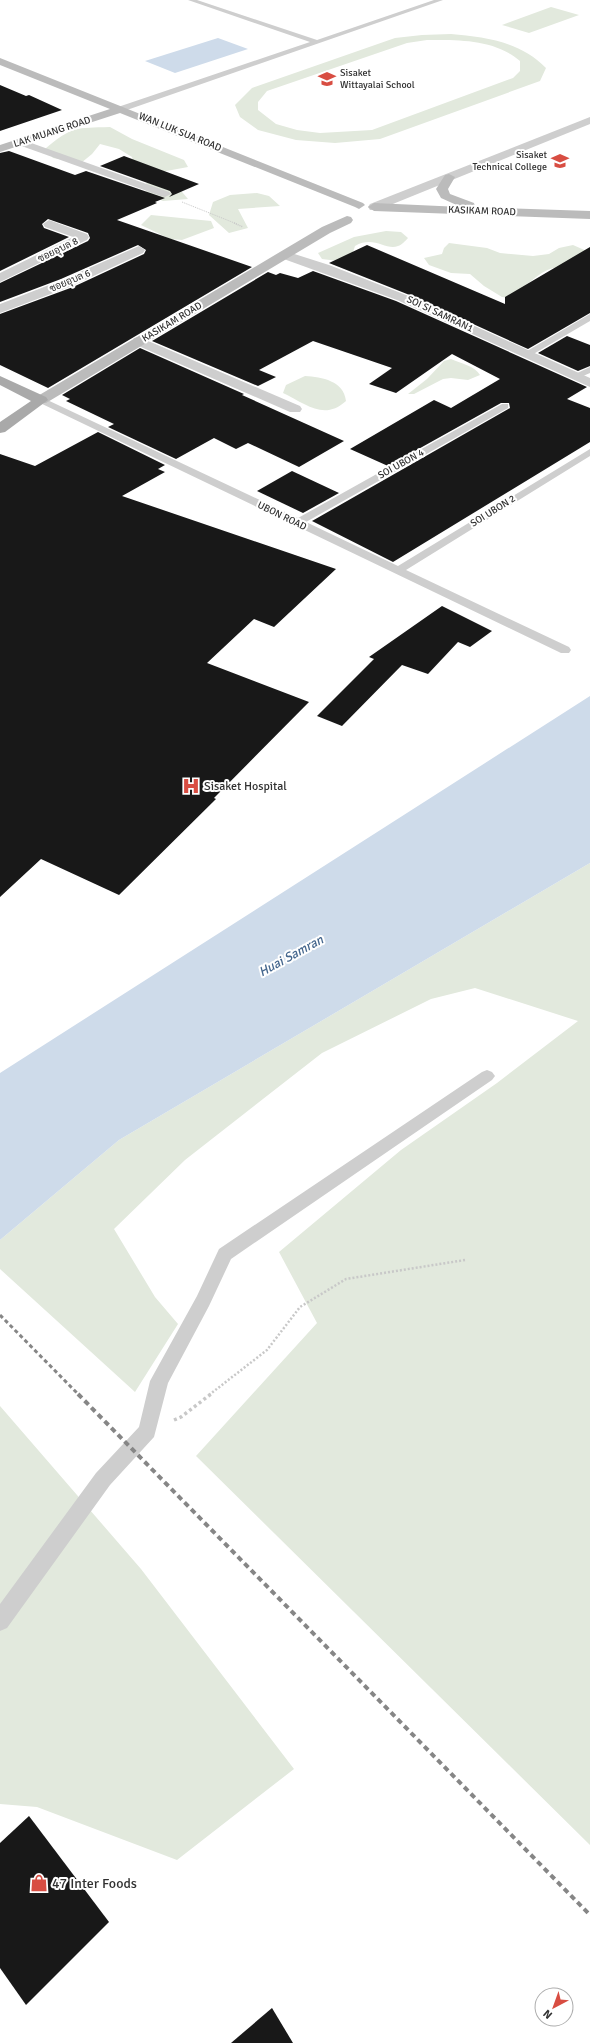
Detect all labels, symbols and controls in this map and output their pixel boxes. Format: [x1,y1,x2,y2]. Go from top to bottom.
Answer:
place label: Sisaket Wittayalai School [340,67,415,91]
school or university icon: Sisaket Wittayalai School [317,69,337,89]
street label: WAN LUK SUA ROAD [137,110,223,154]
street label: LAK MUANG ROAD [12,114,92,150]
place label: Sisaket Technical College [473,149,547,173]
school or university icon: Sisaket Technical College [550,151,570,171]
street label: KASIKAM ROAD [448,204,516,218]
street label: ซอยอุบล 8 [36,235,81,266]
street label: ซอยอุบล 6 [48,267,93,296]
street label: SOI SI SAMRAN1 [405,293,475,335]
street label: KASIKAM ROAD [140,299,204,345]
street label: SOI UBON 4 [376,446,427,482]
street label: SOI UBON 2 [468,492,518,530]
street label: UBON ROAD [255,499,309,533]
hospital icon: Sisaket Hospital [181,776,201,796]
place label: Sisaket Hospital [204,779,287,794]
water label: Huai Samran [256,931,327,980]
shop icon: 47 Inter Foods [29,1873,49,1893]
place label: 47 Inter Foods [52,1875,137,1892]
north arrow [534,1987,574,2027]
text: N [541,2007,555,2022]

